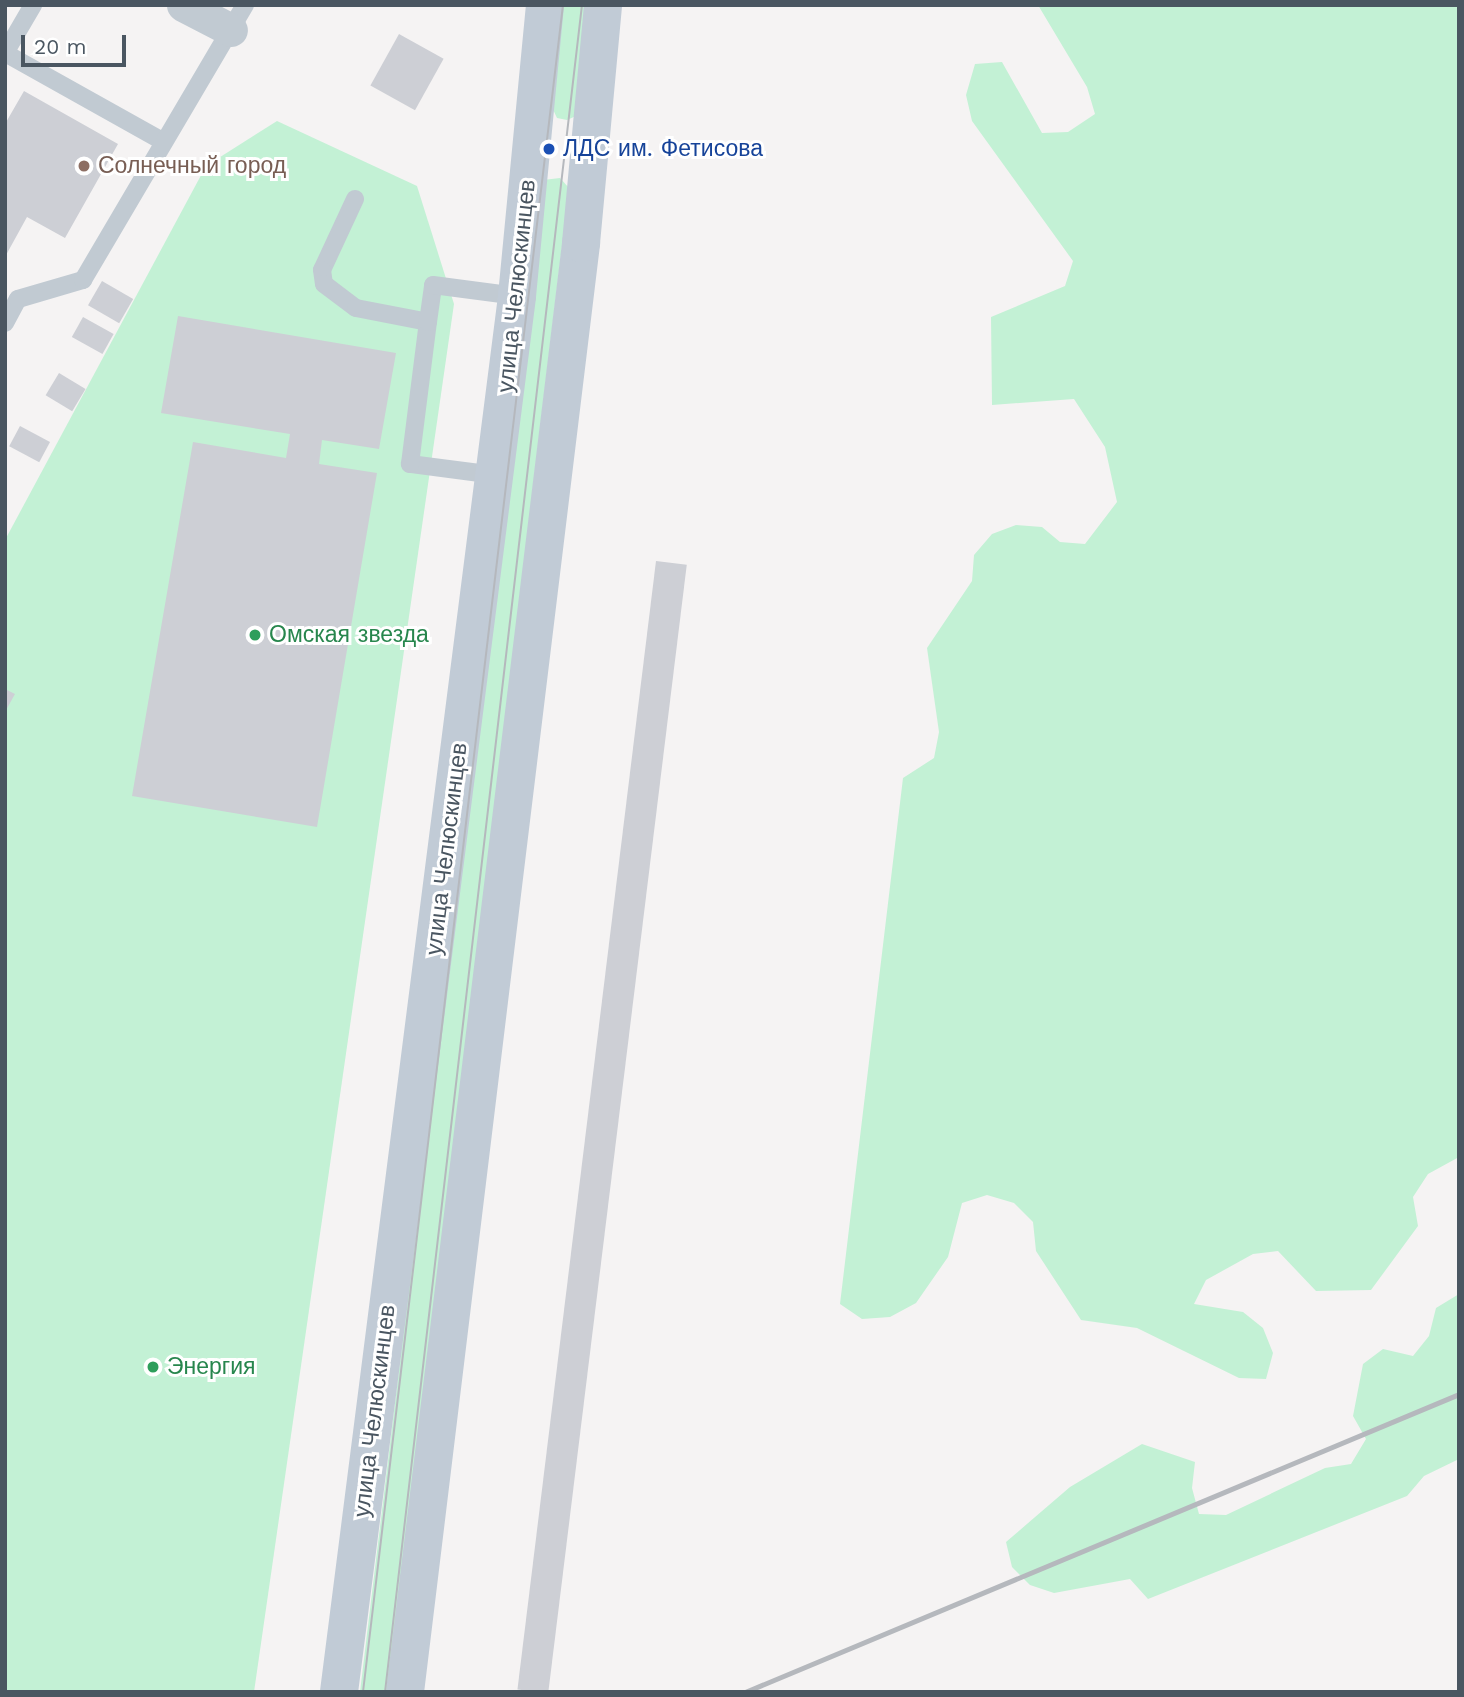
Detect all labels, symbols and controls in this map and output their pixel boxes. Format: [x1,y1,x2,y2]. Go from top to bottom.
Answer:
scale bar [24,21,130,65]
text: 20 m [34,34,86,59]
place label: ЛДС им. Фетисова [563,135,763,163]
marker: ЛДС им. Фетисова [541,141,557,157]
place label: Солнечный город [98,152,286,180]
marker: Солнечный город [76,158,92,174]
street label: улица Челюскинцев [492,178,542,394]
place label: Омская звезда [269,621,429,649]
marker: Омская звезда [247,627,263,643]
street label: улица Челюскинцев [420,741,474,957]
street label: улица Челюскинцев [348,1303,402,1519]
place label: Энергия [167,1353,256,1381]
marker: Энергия [145,1359,161,1375]

